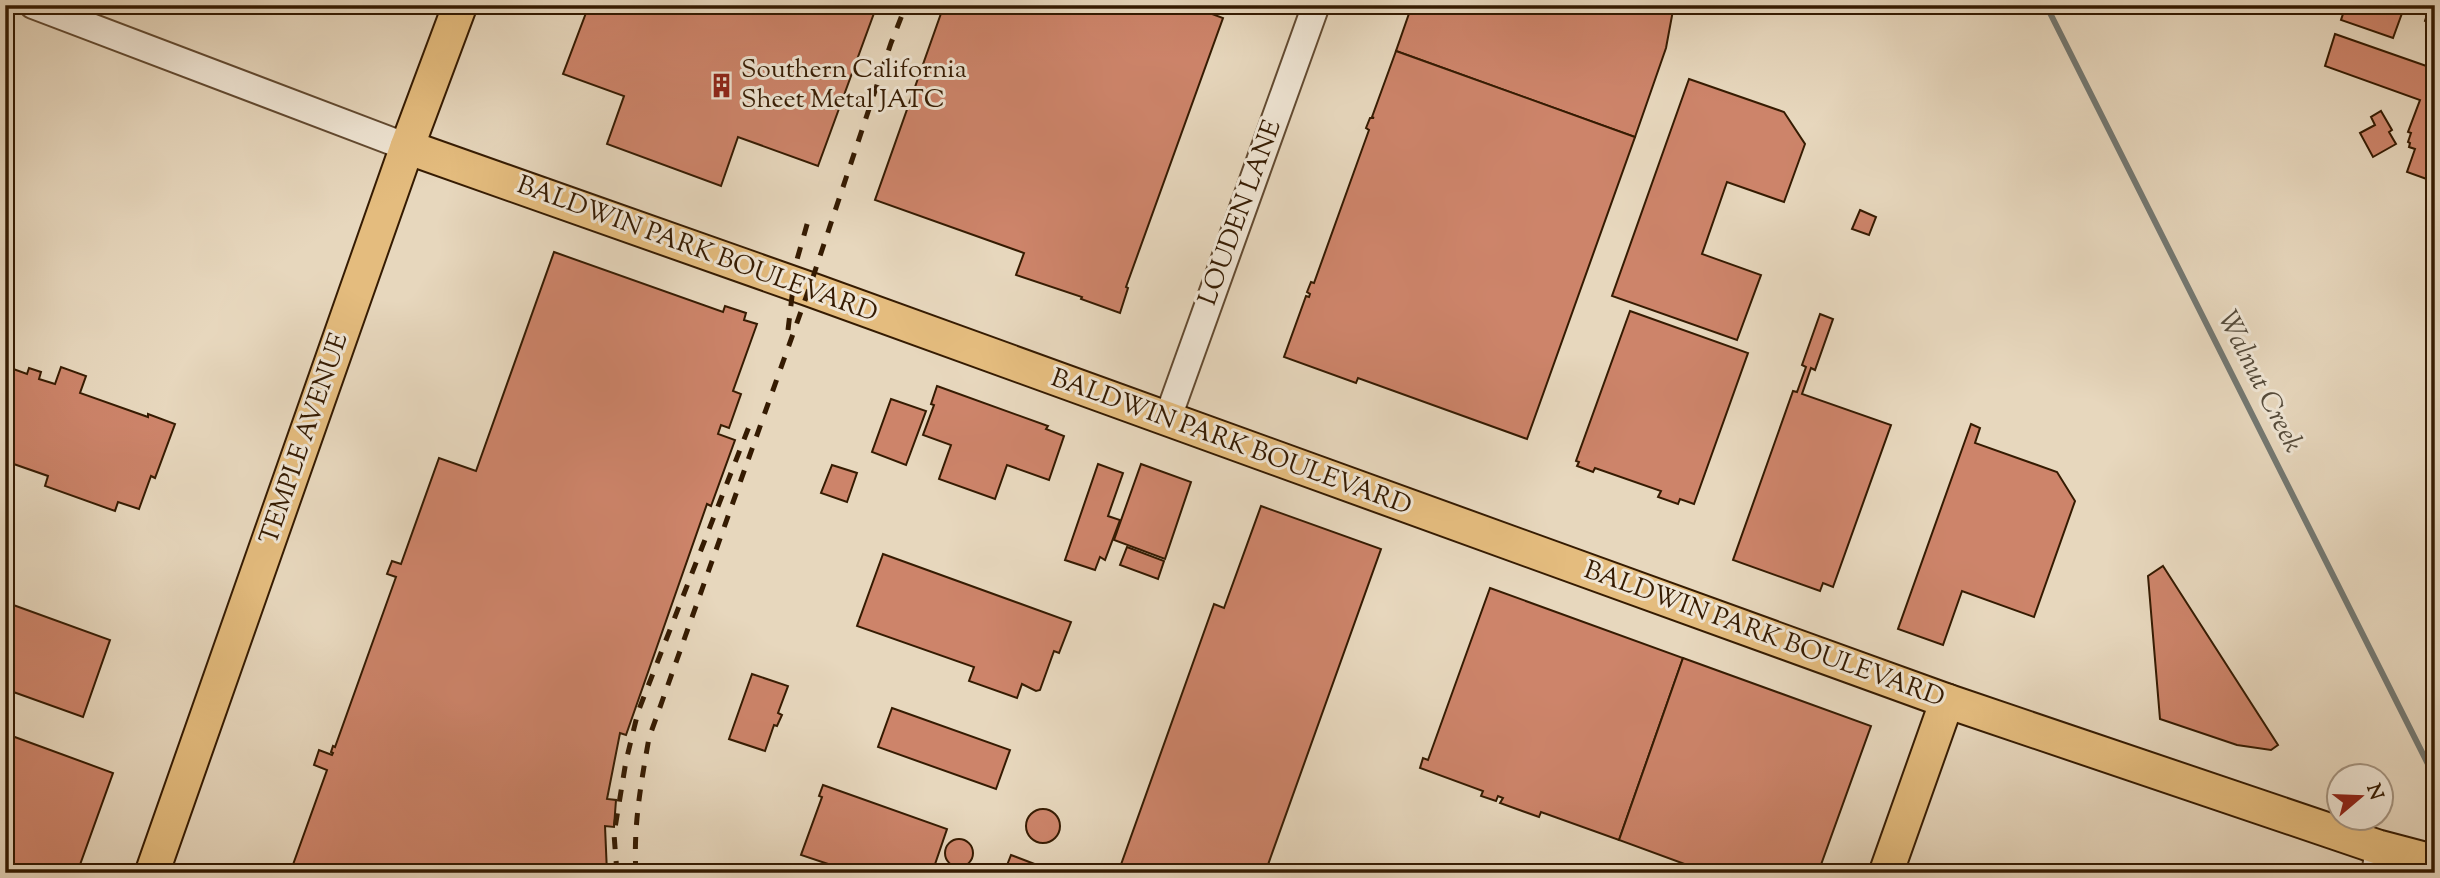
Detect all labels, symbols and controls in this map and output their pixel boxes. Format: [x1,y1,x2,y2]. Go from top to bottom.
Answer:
place label: Southern California Sheet Metal JATC [741,52,967,119]
building icon: Southern California Sheet Metal JATC [707,71,735,99]
street label: LOUDEN LANE [1190,115,1292,311]
street label: BALDWIN PARK BOULEVARD [511,167,883,333]
water label: Walnut Creek [2206,304,2312,460]
street label: TEMPLE AVENUE [251,328,359,550]
street label: BALDWIN PARK BOULEVARD [1045,360,1417,526]
street label: BALDWIN PARK BOULEVARD [1578,552,1950,718]
north arrow [2324,762,2394,832]
text: N [2358,781,2389,804]

